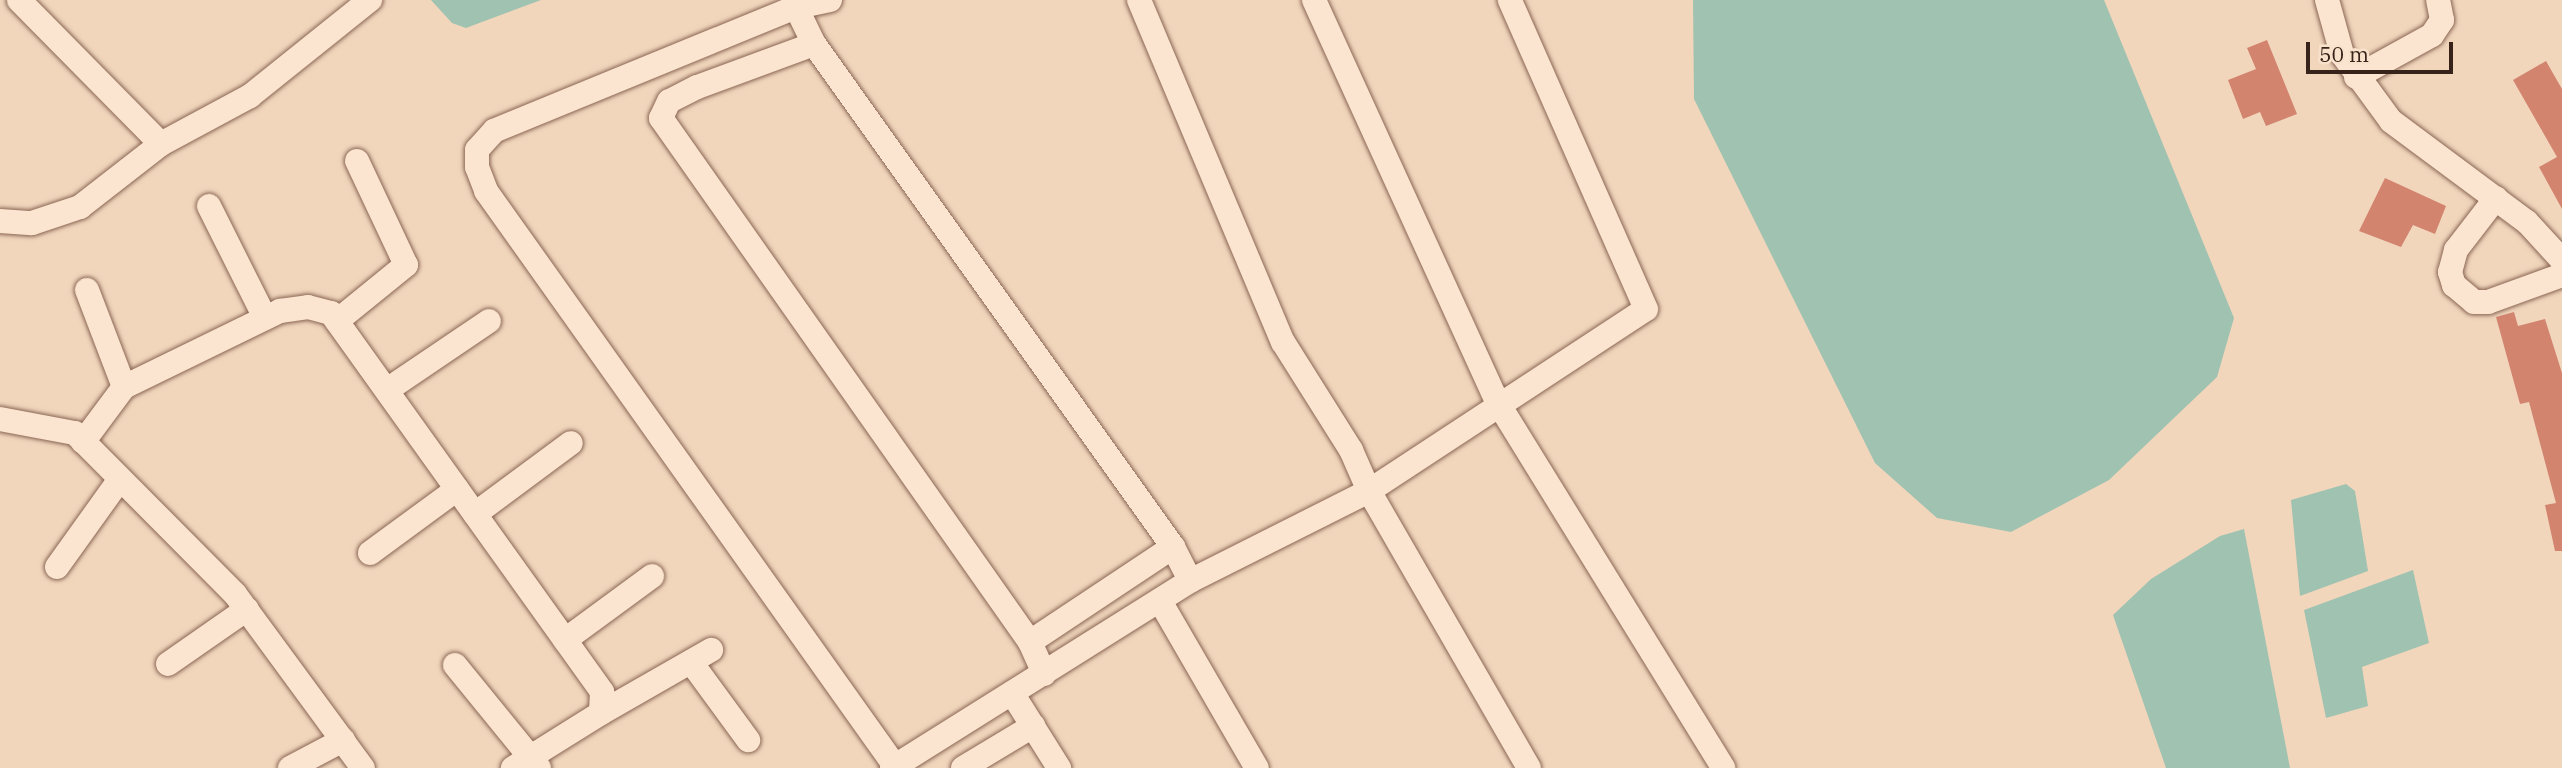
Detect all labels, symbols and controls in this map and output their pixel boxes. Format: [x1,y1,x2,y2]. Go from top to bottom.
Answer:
scale bar [2310,28,2457,72]
text: 50 m [2319,40,2369,68]

